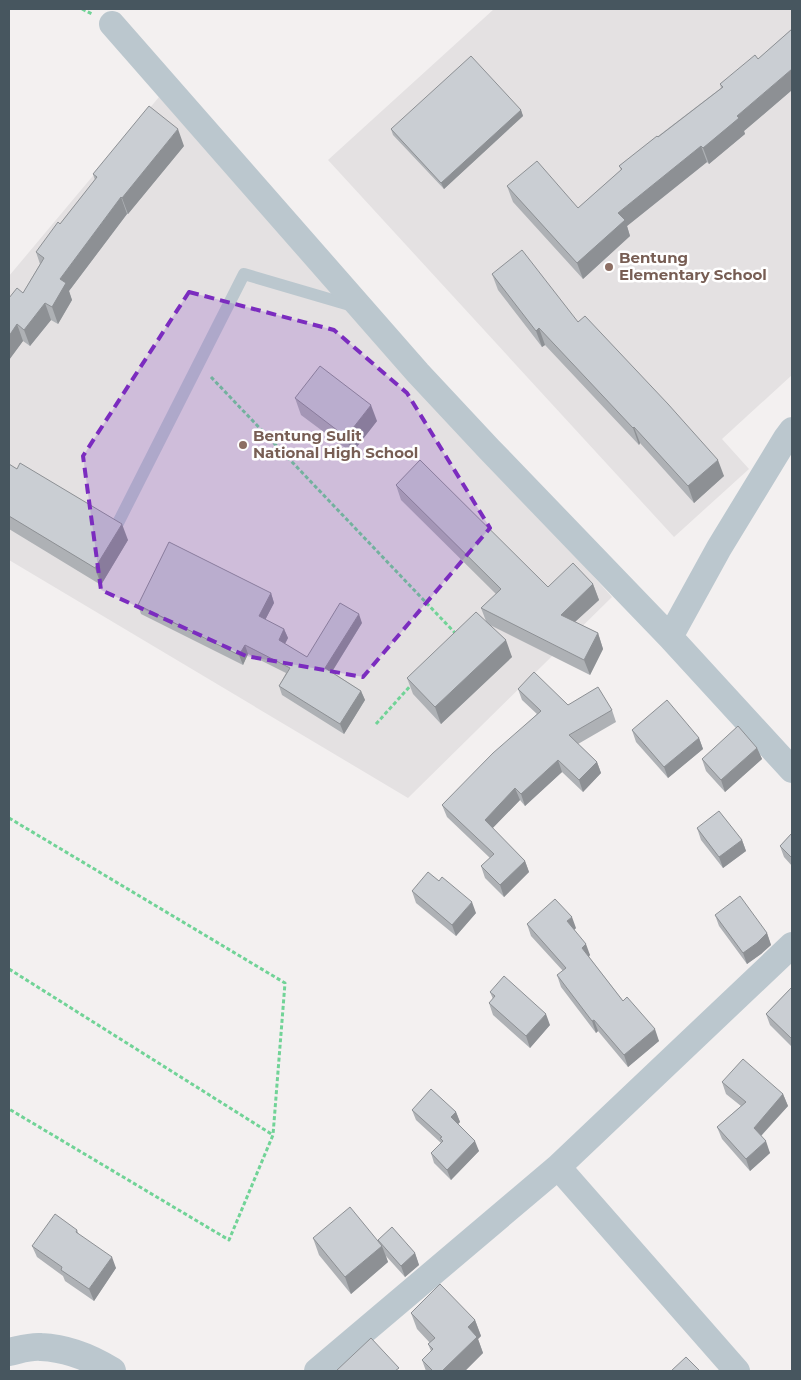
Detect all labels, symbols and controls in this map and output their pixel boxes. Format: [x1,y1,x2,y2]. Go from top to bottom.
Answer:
place label: Bentung Elementary School [619,248,767,284]
marker: Bentung Elementary School [603,261,615,273]
place label: Bentung Sulit National High School [253,426,418,462]
marker: Bentung Sulit National High School [237,439,249,451]

